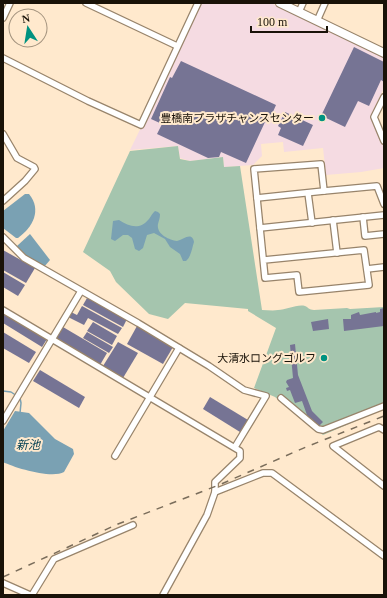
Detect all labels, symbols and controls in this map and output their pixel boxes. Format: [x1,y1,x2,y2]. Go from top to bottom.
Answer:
north arrow [8,8,48,48]
scale bar [251,8,327,34]
text: N [21,12,31,25]
text: 100 m [257,15,288,29]
place label: 豊橋南プラザチャンスセンター [160,112,314,124]
marker: 豊橋南プラザチャンスセンター [317,113,327,123]
place label: 大清水ロングゴルフ [217,352,316,364]
marker: 大清水ロングゴルフ [319,353,329,363]
water label: 新池 [16,438,41,452]

